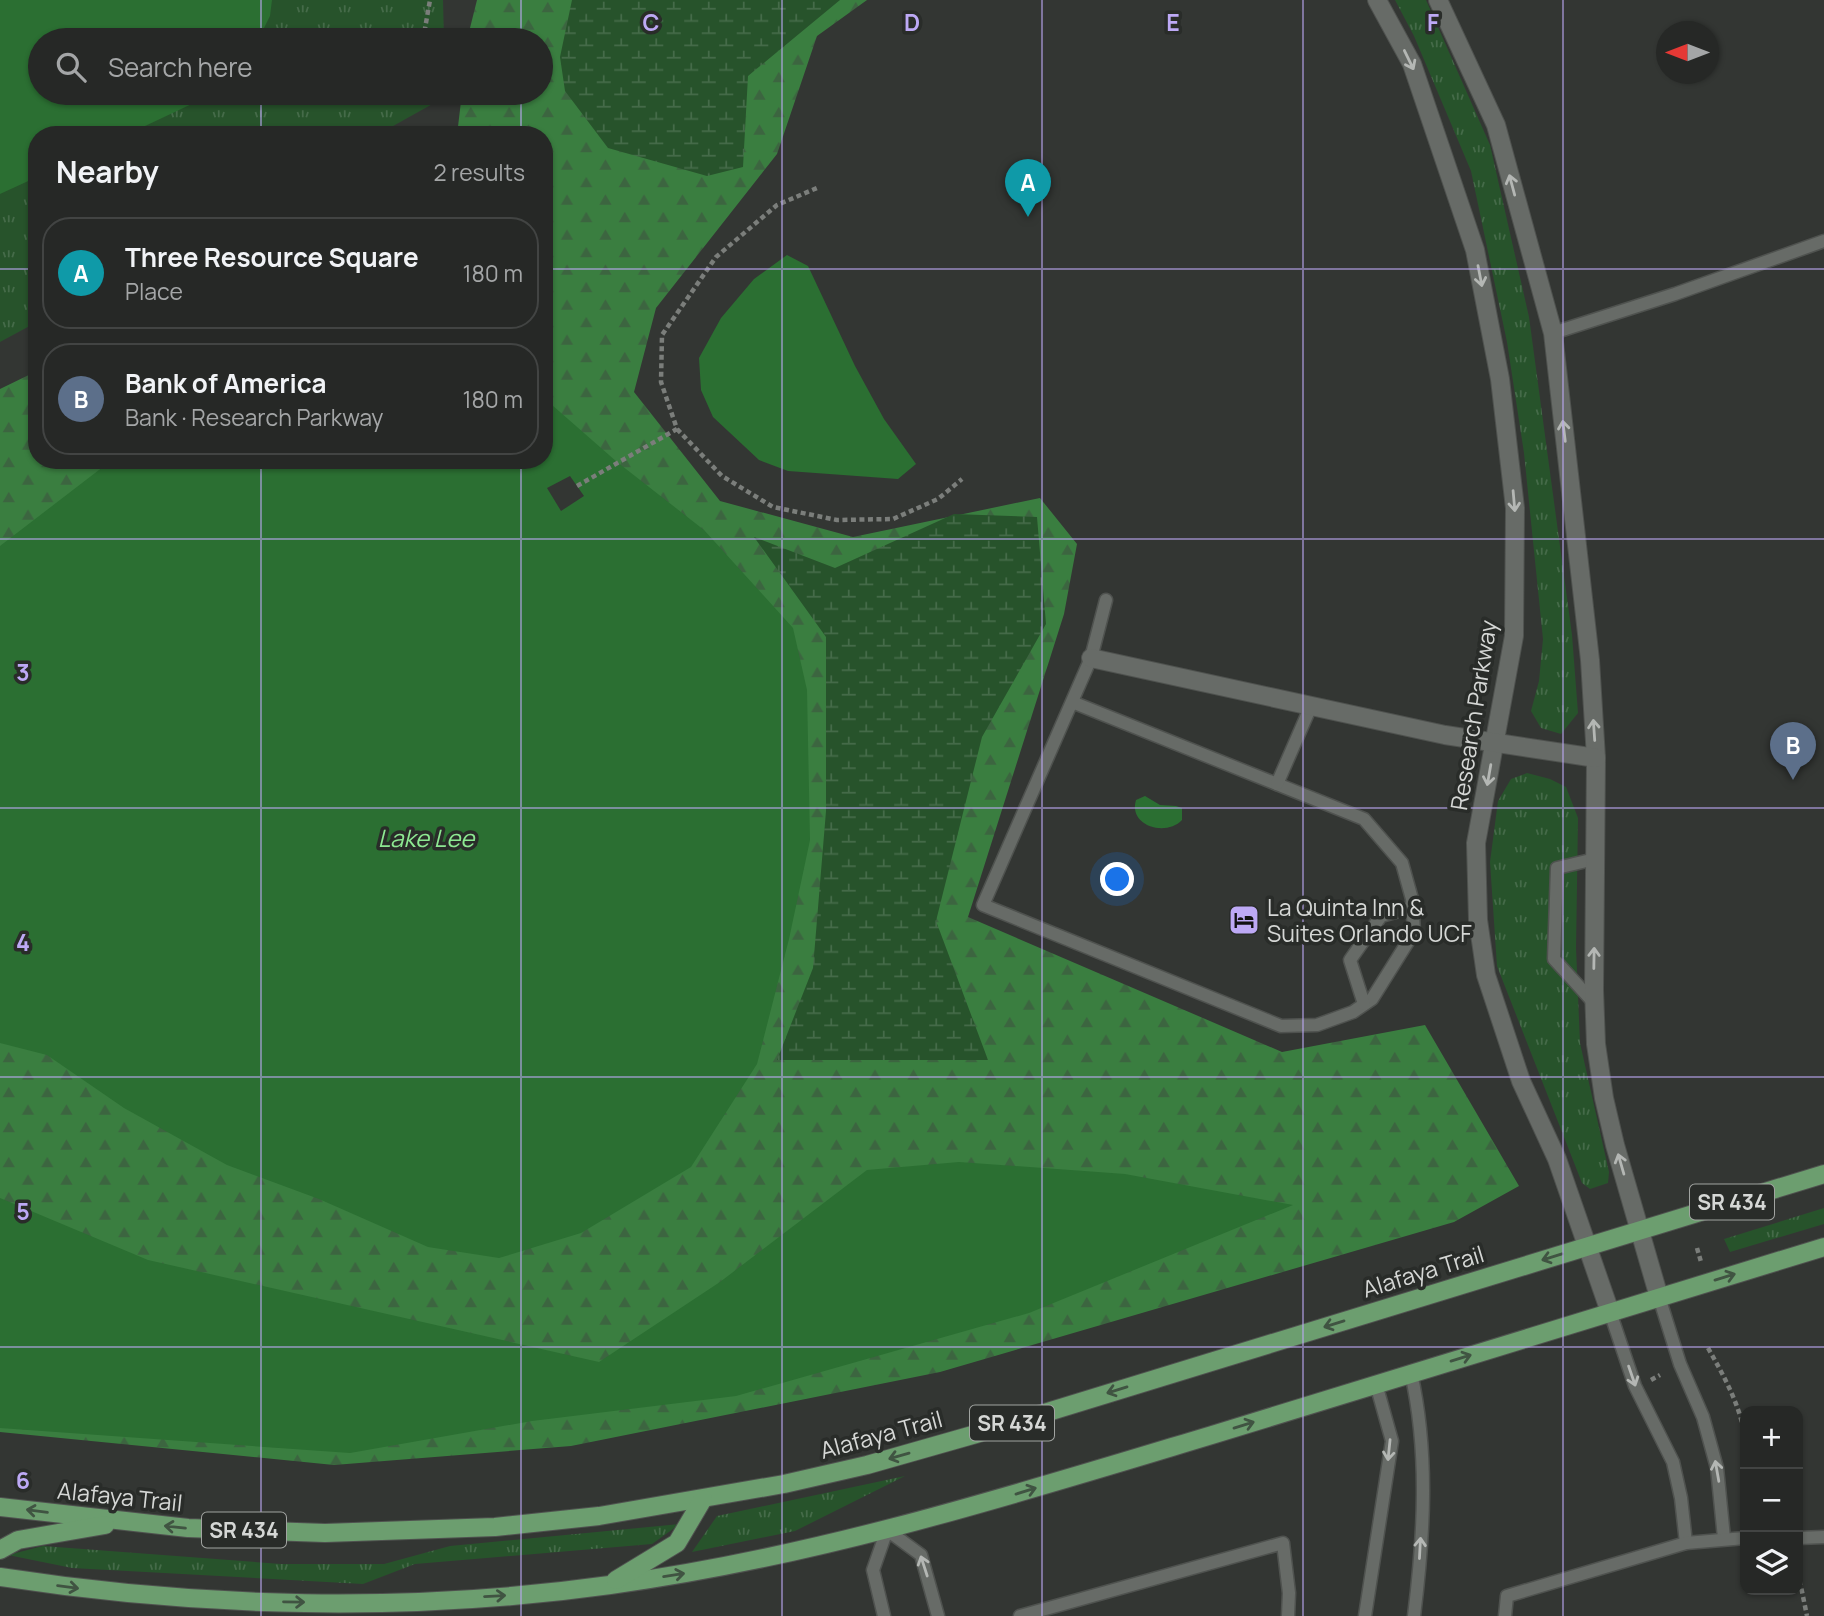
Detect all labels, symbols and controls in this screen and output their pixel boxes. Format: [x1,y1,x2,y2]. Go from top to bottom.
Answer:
text: C [643,6,660,38]
text: D [904,6,920,38]
text: E [1166,6,1180,38]
text: F [1427,6,1439,38]
north arrow [1656,21,1719,84]
search box [28,28,553,105]
icon: search [52,48,90,86]
text: Search here [108,49,253,85]
one-way arrow [1403,49,1416,70]
text: Nearby [56,151,159,192]
text: 2 results [433,156,525,188]
pin: A [1005,159,1051,217]
one-way arrow [1505,174,1518,196]
text: Three Resource Square [125,239,419,275]
text: A [73,257,89,289]
text: 180 m [463,257,523,289]
one-way arrow [1474,264,1487,287]
text: Place [125,275,183,307]
text: Bank of America [125,365,327,401]
text: B [74,383,88,415]
text: 180 m [463,383,523,415]
text: Bank · Research Parkway [125,401,383,433]
one-way arrow [1557,420,1570,443]
one-way arrow [1508,489,1521,511]
street label: Research Parkway [1442,618,1504,812]
text: 3 [16,656,30,688]
one-way arrow [1587,719,1600,742]
pin: B [1770,722,1816,780]
one-way arrow [1481,763,1495,786]
water label: Lake Lee [378,821,476,854]
your location [1100,862,1134,896]
place label: La Quinta Inn & Suites Orlando UCF [1267,891,1472,949]
hotel icon: La Quinta Inn & Suites Orlando UCF [1227,903,1261,937]
text: 4 [16,926,30,958]
one-way arrow [1588,946,1601,969]
one-way arrow [1613,1153,1626,1175]
road number: SR 434 [1690,1184,1774,1220]
text: 5 [16,1195,30,1227]
street label: Alafaya Trail [1358,1237,1488,1305]
one-way arrow [1541,1251,1563,1264]
one-way arrow [1713,1270,1735,1283]
one-way arrow [1323,1318,1345,1331]
one-way arrow [1450,1350,1472,1363]
one-way arrow [1627,1365,1639,1387]
one-way arrow [1106,1385,1128,1398]
street label: Alafaya Trail [816,1402,946,1466]
road number: SR 434 [970,1406,1054,1440]
map controls [1740,1406,1803,1595]
button: + [1740,1406,1803,1469]
one-way arrow [1232,1417,1254,1430]
one-way arrow [1383,1438,1396,1461]
one-way arrow [888,1450,910,1463]
one-way arrow [1710,1460,1723,1482]
text: 6 [16,1464,30,1496]
button: − [1740,1469,1803,1532]
street label: Alafaya Trail [56,1474,184,1518]
one-way arrow [1015,1484,1037,1497]
one-way arrow [26,1505,48,1518]
road number: SR 434 [202,1512,286,1548]
one-way arrow [164,1520,187,1533]
button: layers [1740,1532,1803,1595]
one-way arrow [1414,1537,1427,1560]
one-way arrow [916,1555,929,1577]
one-way arrow [662,1568,685,1581]
one-way arrow [56,1581,78,1594]
one-way arrow [483,1590,506,1603]
one-way arrow [283,1595,306,1608]

